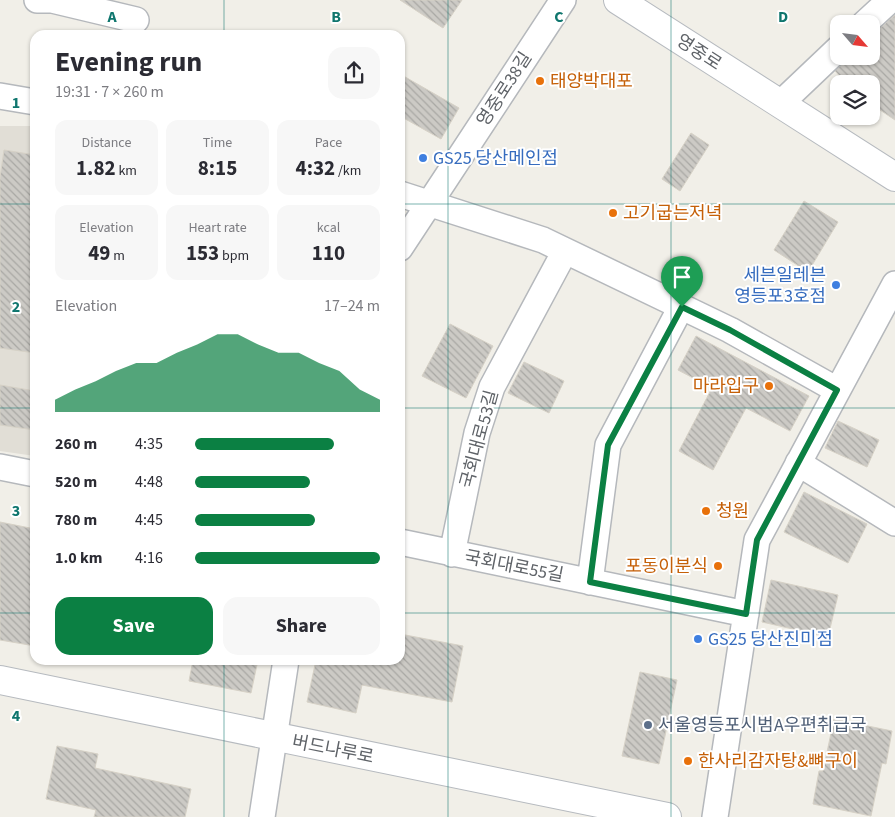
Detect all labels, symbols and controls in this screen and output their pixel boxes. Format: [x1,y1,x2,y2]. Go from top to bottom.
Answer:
text: A [106,6,117,28]
text: B [331,6,341,28]
text: C [554,6,564,28]
text: D [778,6,788,28]
north arrow [830,15,880,65]
map controls [830,15,880,125]
street label: 영중로 [671,28,726,76]
text: Evening run [55,42,202,82]
button: share [328,47,380,99]
street label: 영중로38길 [471,47,538,131]
place label: 태양박대포 [550,69,633,94]
marker: 태양박대포 [534,75,546,87]
button: layers [830,75,880,125]
text: 19:31 · 7 × 260 m [55,81,164,103]
text: 1 [12,92,20,114]
text: Distance [82,133,131,153]
text: Time [203,133,232,153]
text: Pace [315,133,342,153]
place label: GS25 당산메인점 [433,146,558,171]
marker: GS25 당산메인점 [417,152,429,164]
text: 1.82 [76,153,116,183]
text: 8:15 [198,153,237,183]
text: 4:32 [296,153,335,183]
text: km [116,161,137,181]
text: /km [335,161,361,181]
place label: 고기굽는저녁 [623,201,722,226]
marker: 고기굽는저녁 [607,207,619,219]
text: Elevation [79,218,134,238]
text: Heart rate [188,218,247,238]
text: kcal [317,218,340,238]
text: 49 [88,238,110,268]
text: 153 [186,238,219,268]
text: 110 [312,238,345,268]
text: m [110,246,125,266]
text: bpm [219,246,249,266]
pin [661,256,703,307]
icon: arrive [668,263,696,291]
place label: 세븐일레븐 영등포3호점 [734,263,826,309]
marker: 세븐일레븐 영등포3호점 [830,279,842,291]
text: Elevation [55,295,117,317]
text: 17–24 m [324,295,380,317]
text: 2 [12,296,20,318]
place label: 마라입구 [693,374,759,399]
marker: 마라입구 [763,380,775,392]
street label: 국회대로53길 [454,387,505,491]
text: 260 m [55,433,97,455]
text: 4:35 [135,433,163,455]
text: 520 m [55,471,97,493]
text: 4:48 [135,471,163,493]
place label: 청원 [716,499,749,524]
text: 3 [12,500,20,522]
marker: 청원 [700,505,712,517]
text: 780 m [55,509,97,531]
text: 4:45 [135,509,163,531]
street label: 국회대로55길 [462,545,566,588]
text: 1.0 km [55,547,102,569]
text: 4:16 [135,547,163,569]
place label: 포동이분식 [625,554,708,579]
marker: 포동이분식 [712,560,724,572]
button: Save [55,597,213,655]
button: Share [223,597,380,655]
place label: GS25 당산진미점 [708,627,833,652]
marker: GS25 당산진미점 [692,633,704,645]
text: 4 [12,705,21,727]
place label: 서울영등포시범A우편취급국 [658,713,867,738]
marker: 서울영등포시범A우편취급국 [642,719,654,731]
street label: 버드나루로 [290,729,376,770]
place label: 한사리감자탕&뼈구이 [698,749,858,774]
marker: 한사리감자탕&뼈구이 [682,755,694,767]

